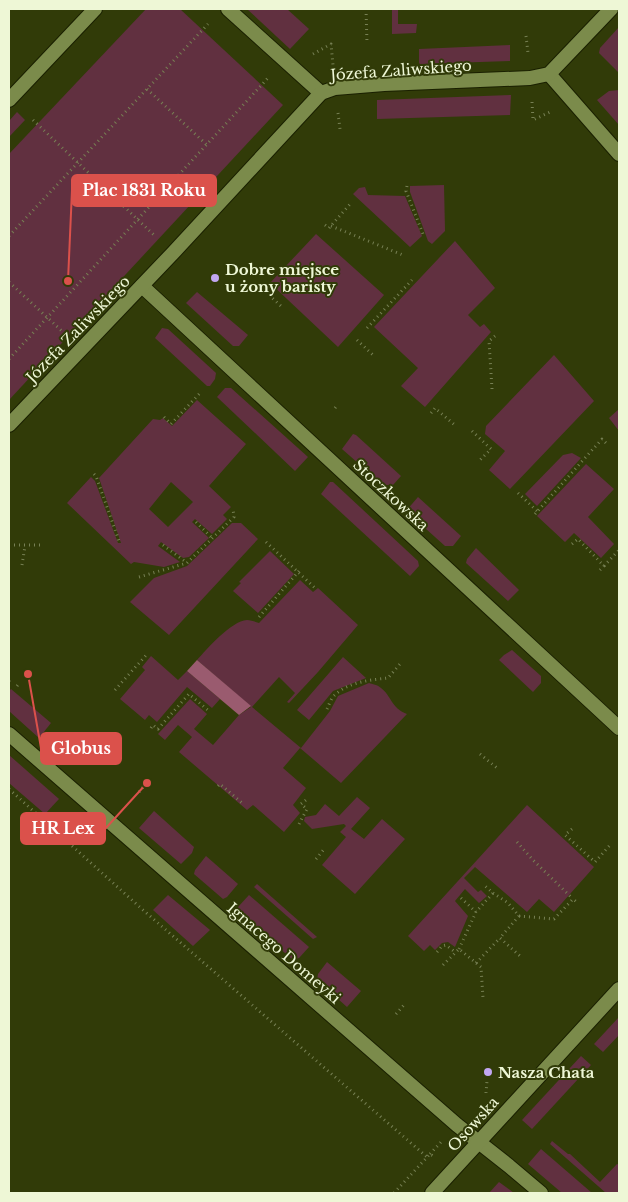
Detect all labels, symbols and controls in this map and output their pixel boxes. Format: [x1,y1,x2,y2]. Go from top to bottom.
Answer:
street label: Józefa Zaliwskiego [328,56,473,85]
callout: Plac 1831 Roku [72,175,216,206]
text: Plac 1831 Roku [82,180,206,200]
place label: Dobre miejsce u żony baristy [225,260,339,296]
street label: Józefa Zaliwskiego [21,271,134,388]
marker: Dobre miejsce u żony baristy [209,272,221,284]
street label: Stoczkowska [349,455,433,535]
callout: Globus [41,733,121,764]
text: Globus [51,738,111,758]
callout: HR Lex [21,813,105,844]
text: HR Lex [31,818,95,838]
street label: Ignacego Domeyki [223,898,345,1008]
place label: Nasza Chata [498,1063,595,1082]
marker: Nasza Chata [482,1066,494,1078]
street label: Osowska [443,1092,503,1155]

